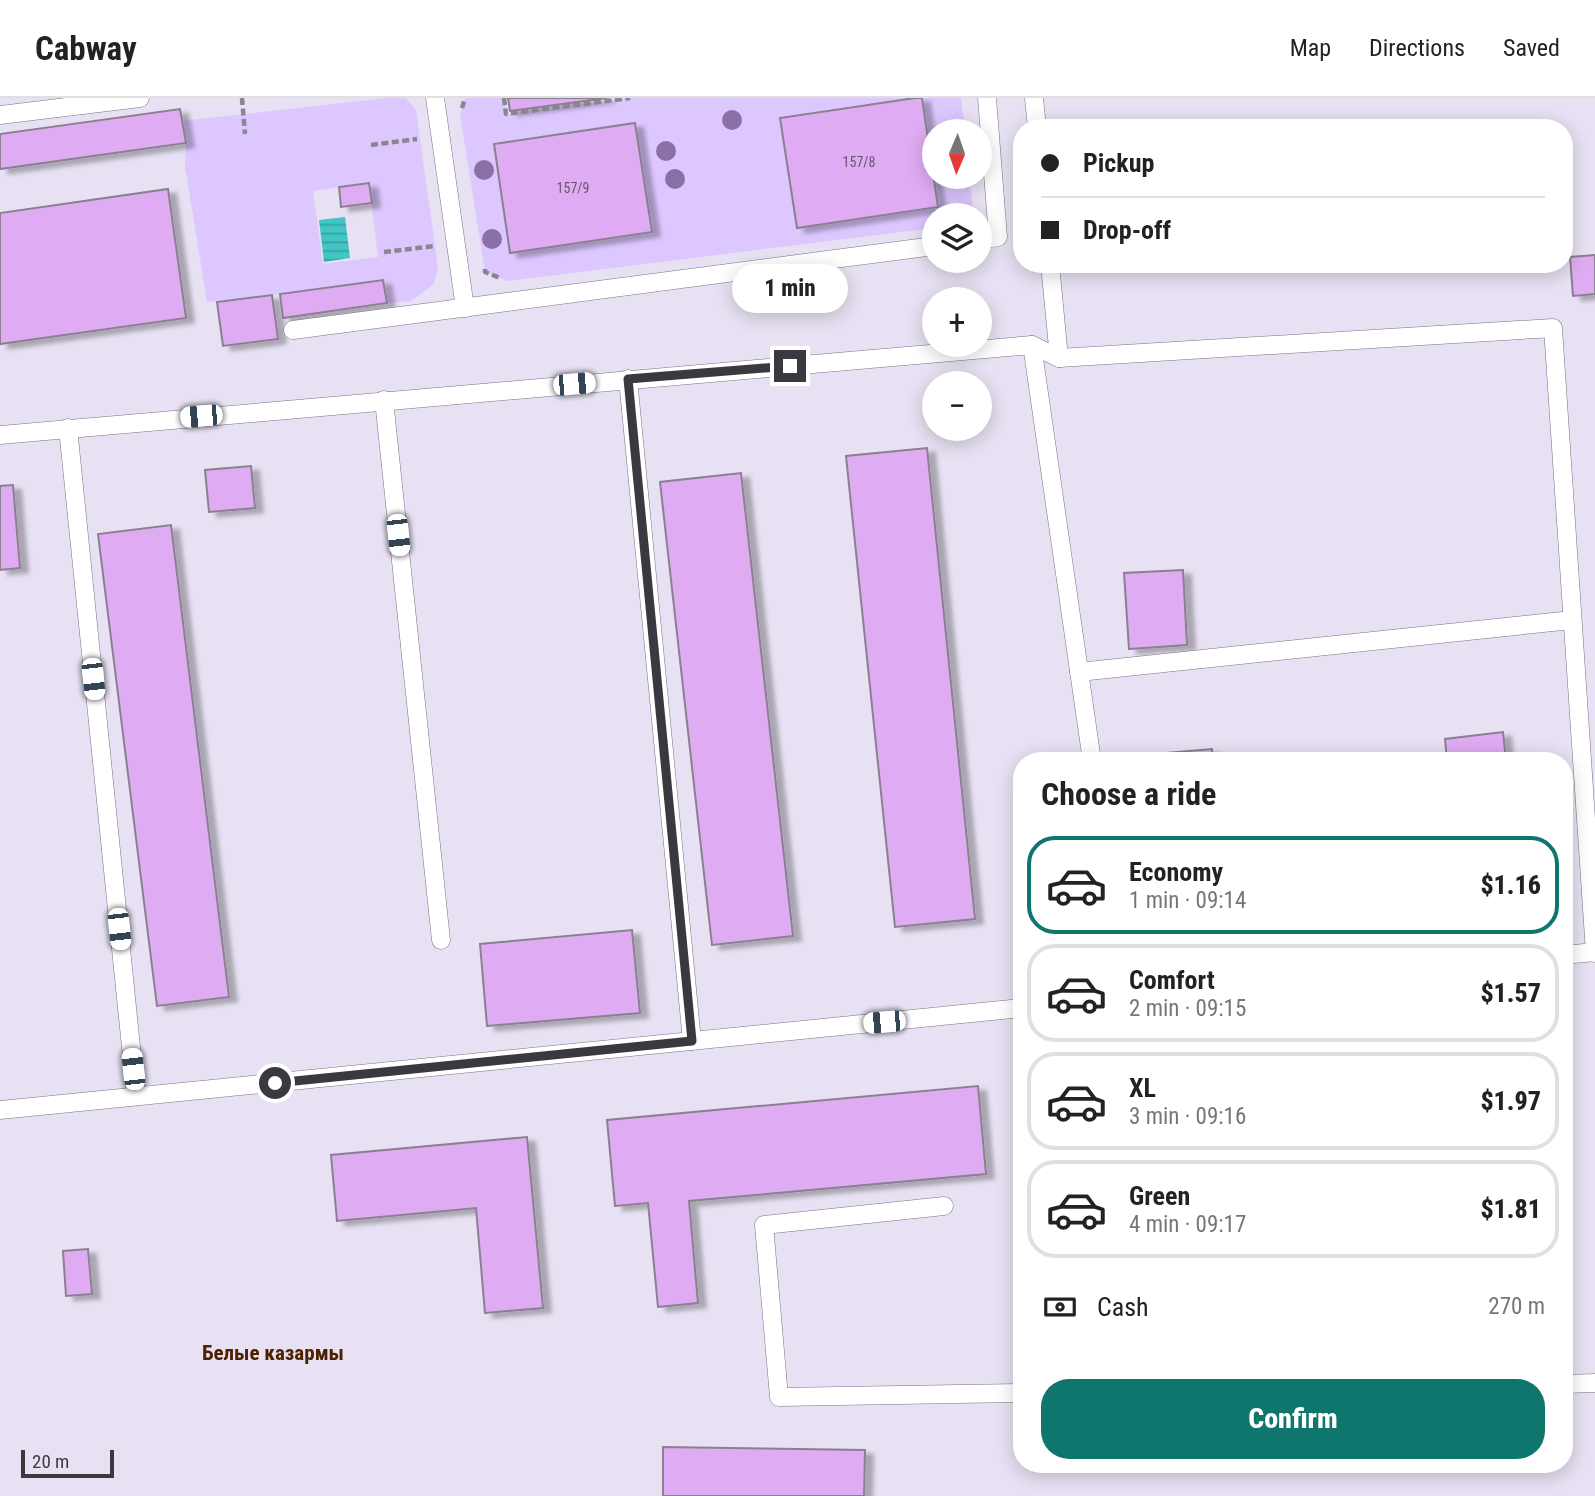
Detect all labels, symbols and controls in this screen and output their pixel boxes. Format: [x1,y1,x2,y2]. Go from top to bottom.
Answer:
text: Cabway [35,29,137,68]
text: Map [1290,34,1331,62]
text: Directions [1369,34,1465,62]
text: Saved [1503,34,1560,62]
north arrow [922,119,992,189]
map controls [922,119,992,441]
text: Pickup [1083,148,1154,178]
house number: 157/8 [843,154,876,170]
house number: 157/9 [557,180,589,196]
button: layers [922,203,992,273]
text: Drop-off [1083,215,1171,245]
callout: 1 min [732,264,848,314]
text: 1 min [764,275,816,302]
button: + [922,287,992,357]
route end [774,350,806,382]
button: − [922,371,992,441]
car [553,372,596,396]
car [180,404,223,428]
car [386,513,411,557]
car [81,657,106,701]
text: Choose a ride [1041,775,1216,813]
icon: car [1045,854,1108,917]
text: Economy [1129,857,1223,887]
text: $1.16 [1480,870,1541,900]
text: 1 min · 09:14 [1129,887,1246,914]
car [107,907,132,951]
icon: car [1045,962,1108,1025]
text: Comfort [1129,965,1215,995]
text: $1.57 [1480,978,1541,1008]
text: 2 min · 09:15 [1129,995,1246,1022]
car [863,1010,906,1034]
car [121,1047,146,1091]
route start [259,1067,291,1099]
icon: car [1045,1070,1108,1133]
text: XL [1129,1073,1156,1103]
text: $1.97 [1480,1086,1541,1116]
text: 3 min · 09:16 [1129,1103,1246,1130]
icon: car [1045,1178,1108,1241]
text: Green [1129,1181,1190,1211]
text: $1.81 [1480,1194,1541,1224]
text: 4 min · 09:17 [1129,1211,1246,1238]
icon: cash [1041,1288,1079,1326]
text: Cash [1097,1292,1149,1322]
text: 270 m [1488,1293,1545,1320]
district label: Белые казармы [202,1341,344,1365]
button: Confirm [1041,1379,1545,1459]
scale bar [21,1447,114,1479]
text: 20 m [32,1450,69,1473]

